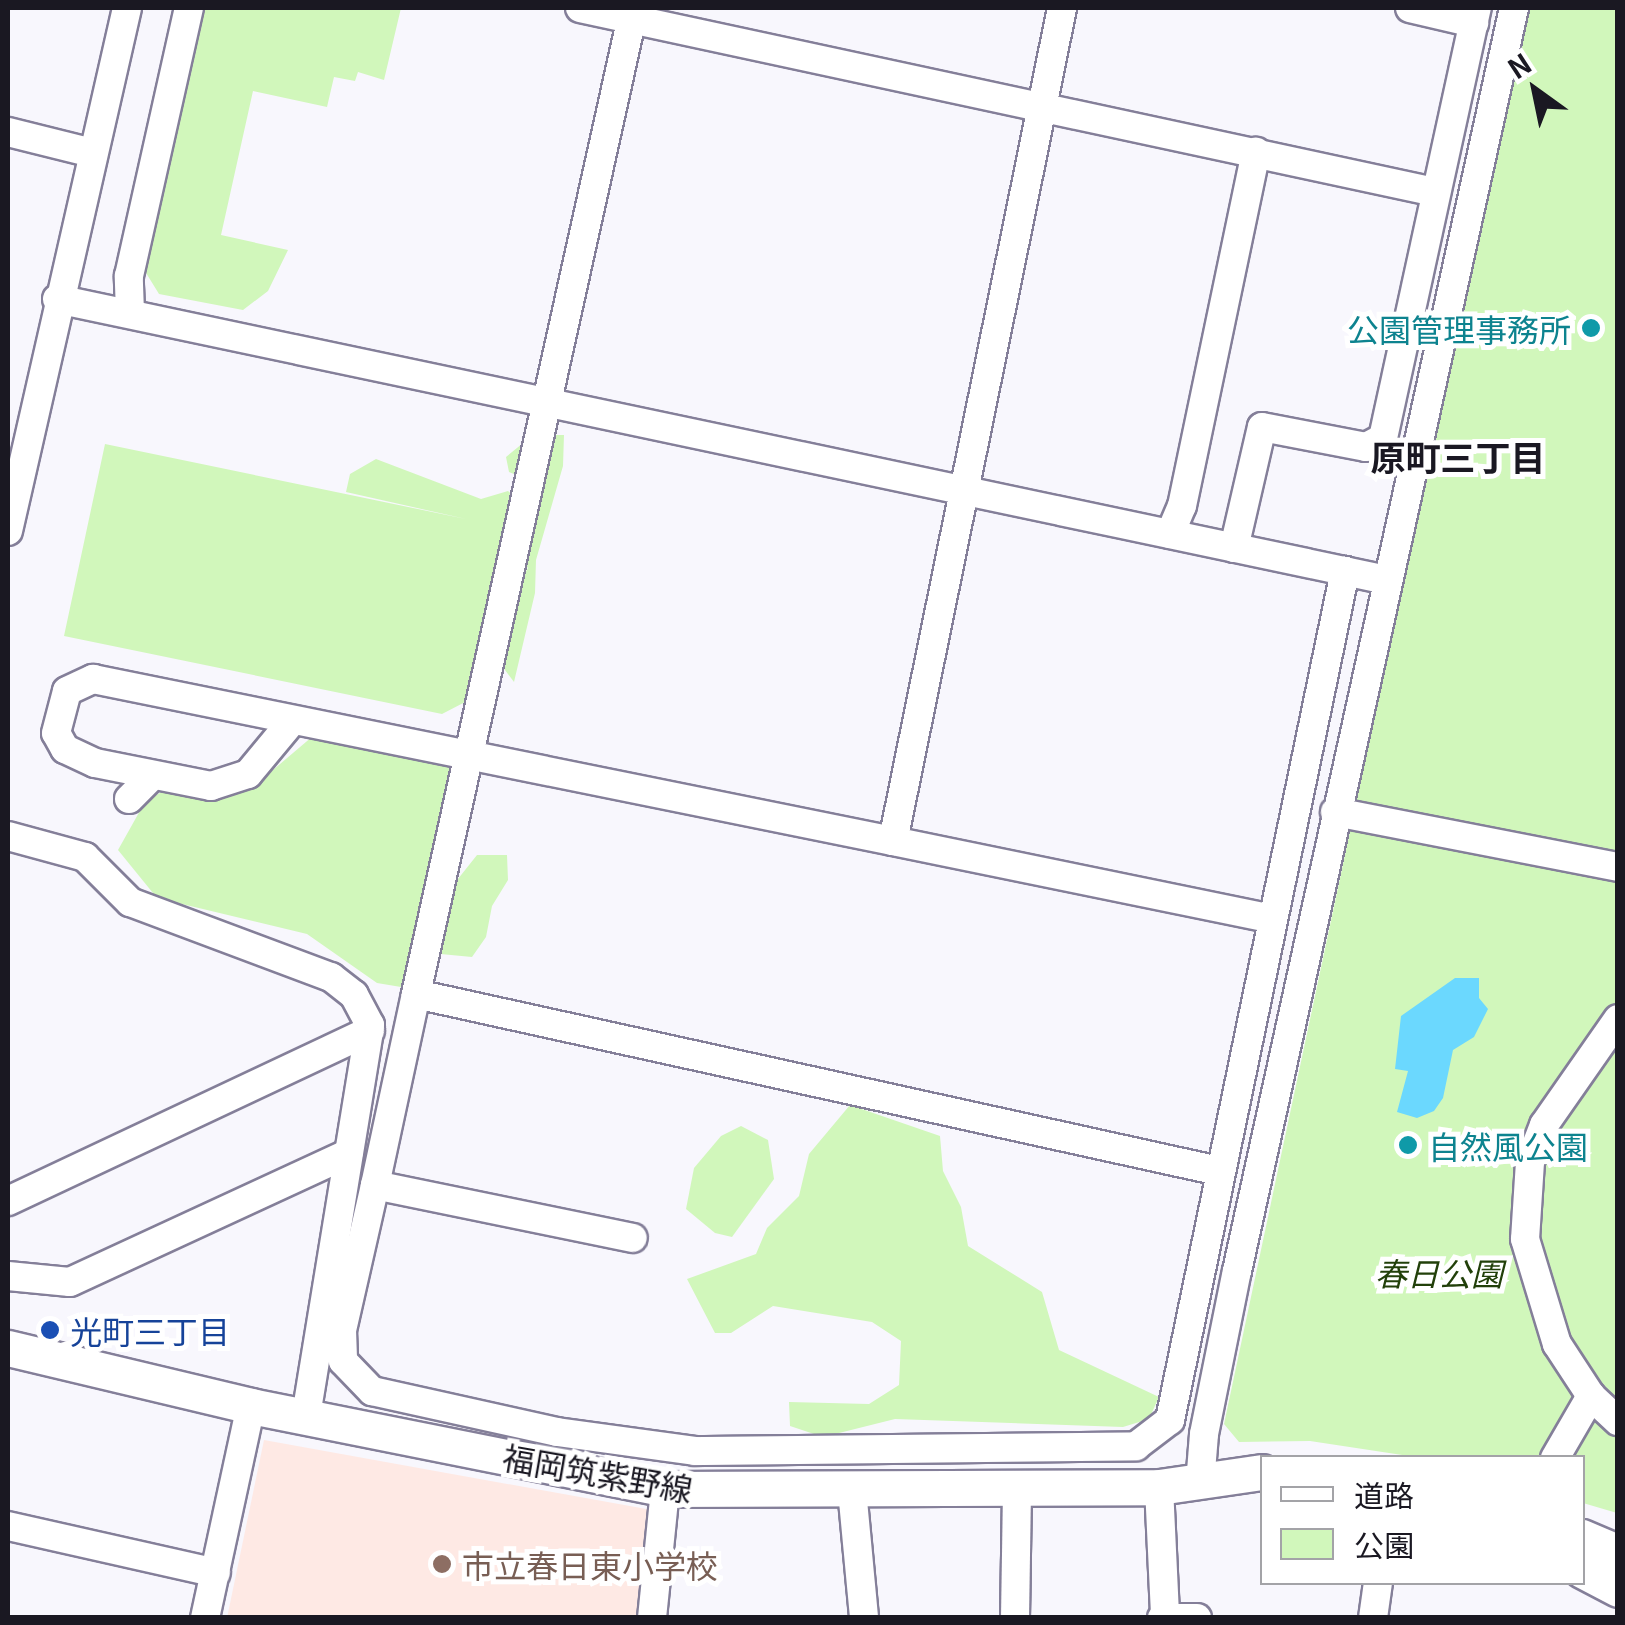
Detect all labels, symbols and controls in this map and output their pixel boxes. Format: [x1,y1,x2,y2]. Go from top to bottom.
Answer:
north arrow [1485,40,1585,140]
text: N [1499,42,1538,87]
place label: 公園管理事務所 [1347,309,1571,347]
marker: 公園管理事務所 [1580,317,1602,339]
district label: 原町三丁目 [1371,435,1545,477]
place label: 自然風公園 [1428,1126,1588,1164]
marker: 自然風公園 [1397,1134,1419,1156]
park label: 春日公園 [1375,1253,1503,1291]
place label: 光町三丁目 [70,1311,230,1349]
marker: 光町三丁目 [39,1319,61,1341]
street label: 福岡筑紫野線 [500,1436,696,1508]
legend [1260,1455,1585,1585]
text: 道路 [1354,1472,1414,1516]
text: 公園 [1354,1522,1414,1566]
place label: 市立春日東小学校 [462,1545,718,1583]
marker: 市立春日東小学校 [431,1553,453,1575]

